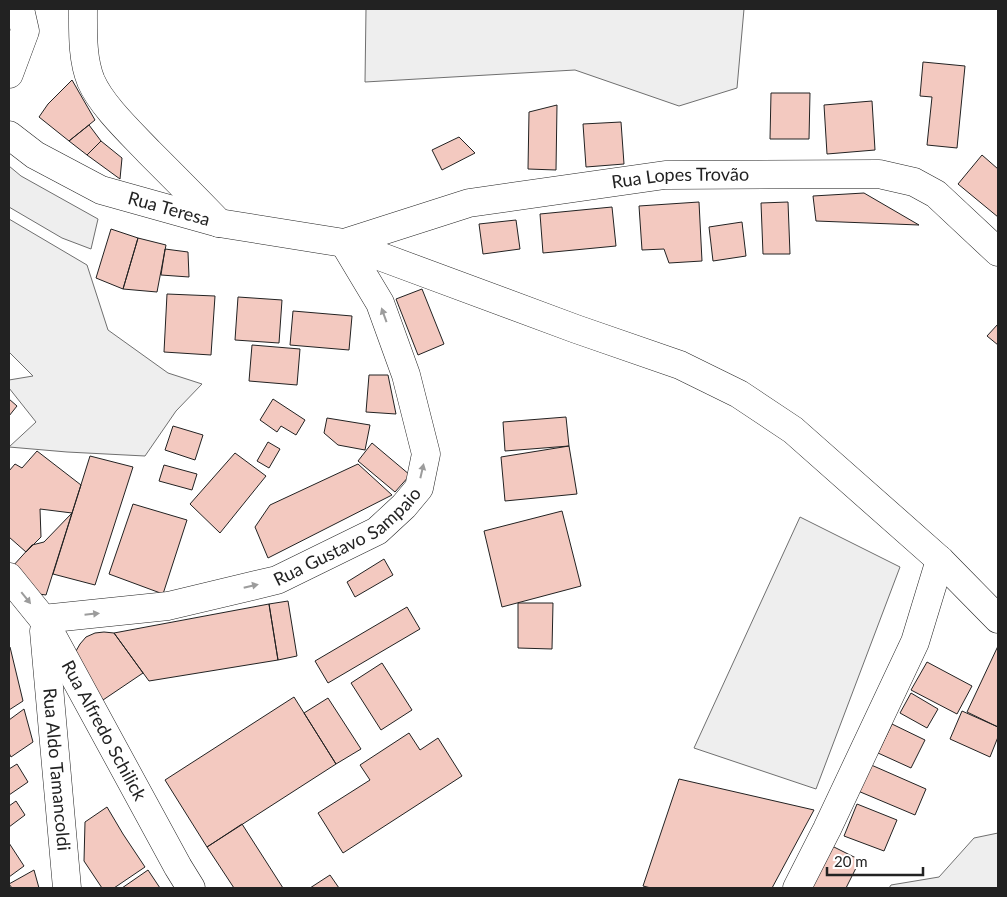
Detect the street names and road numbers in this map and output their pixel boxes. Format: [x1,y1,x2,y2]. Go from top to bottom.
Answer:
street label: Rua Lopes Trovão [610,163,749,193]
street label: Rua Teresa [126,186,213,230]
street label: Rua Gustavo Sampaio [270,482,425,590]
street label: Rua Alfredo Schilick [58,656,152,805]
street label: Rua Aldo Tamancoldi [39,687,76,852]

